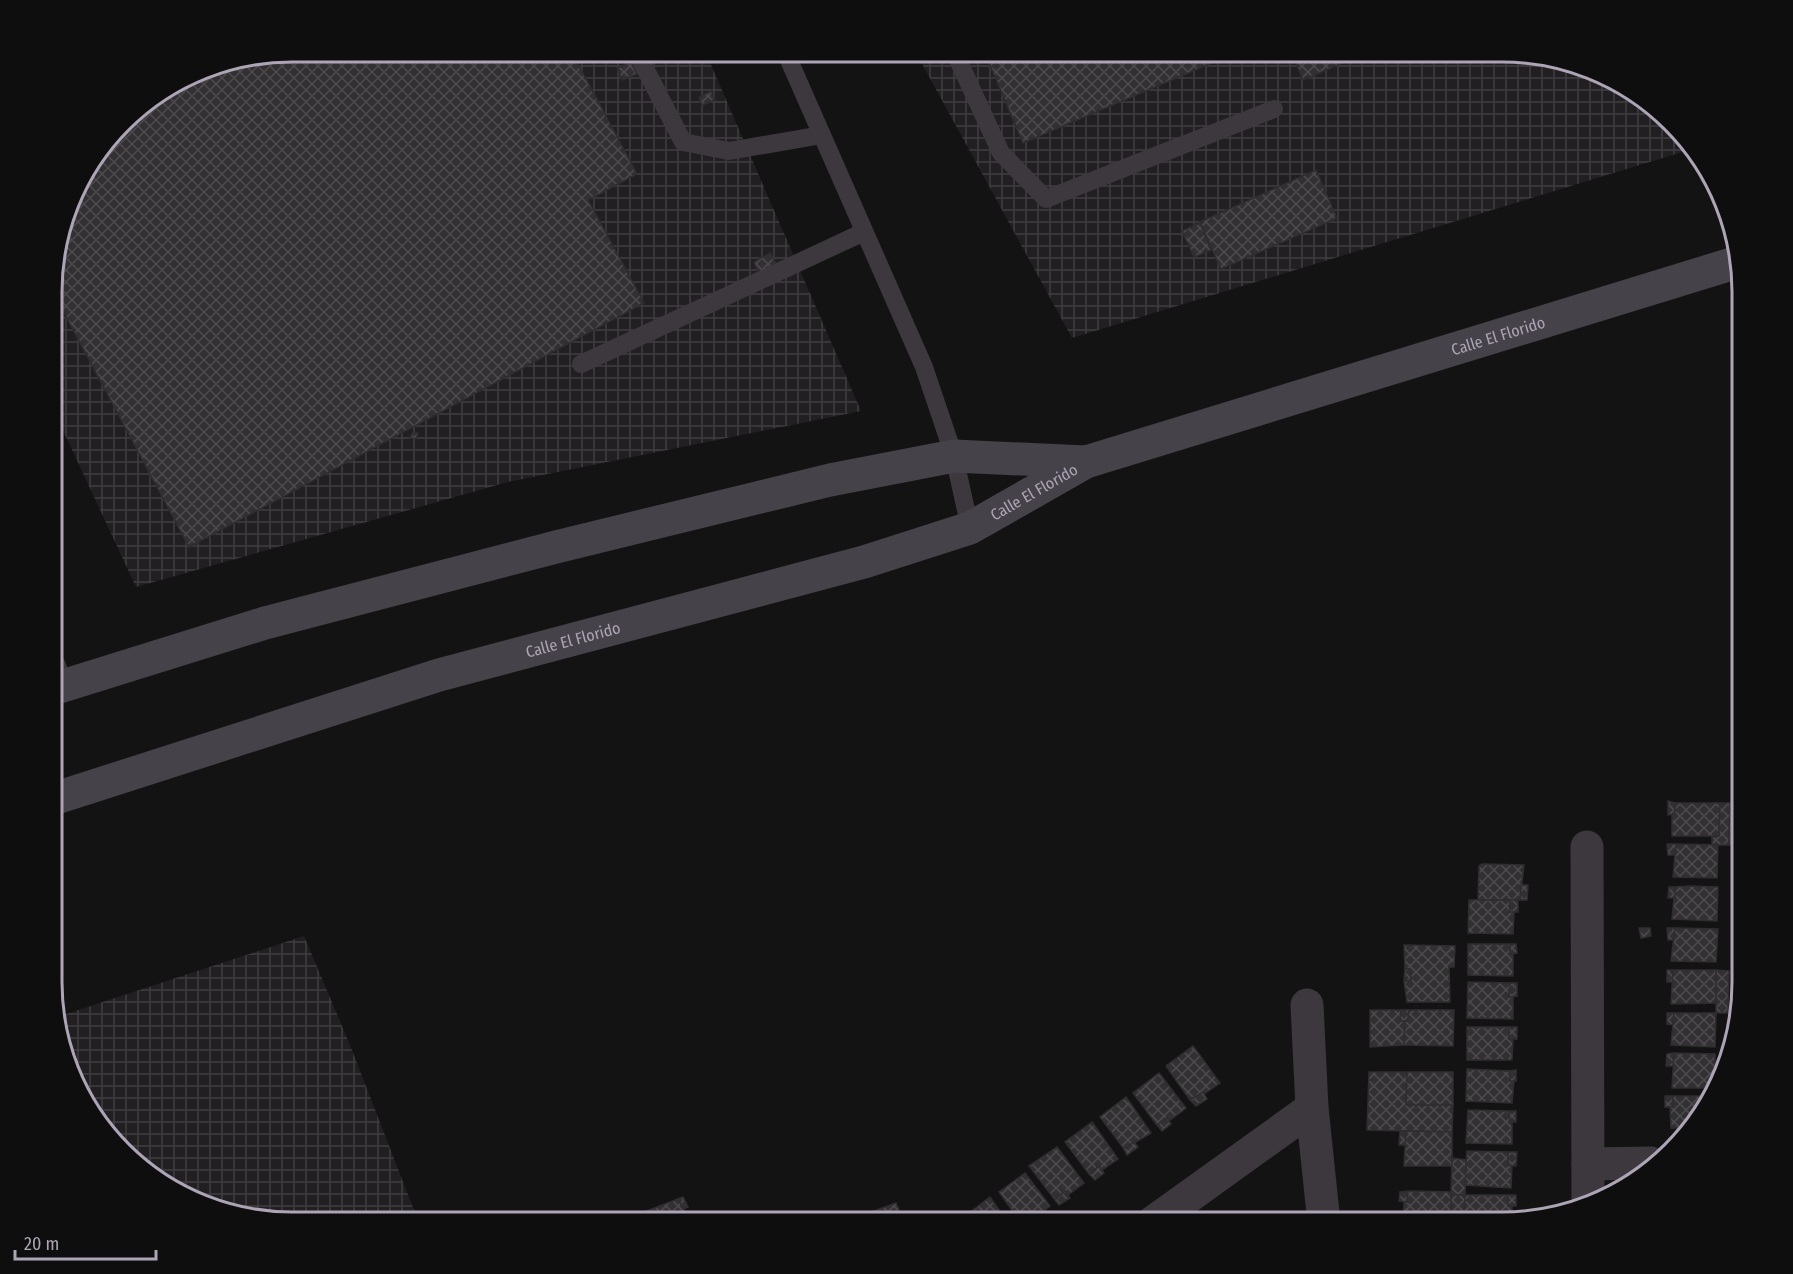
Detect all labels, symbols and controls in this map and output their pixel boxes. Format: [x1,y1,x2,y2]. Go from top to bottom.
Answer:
street label: Calle El Florido [1449,313,1547,359]
street label: Calle El Florido [987,460,1081,524]
street label: Calle El Florido [524,618,622,662]
scale bar [15,1223,156,1261]
text: 20 m [24,1233,59,1255]

